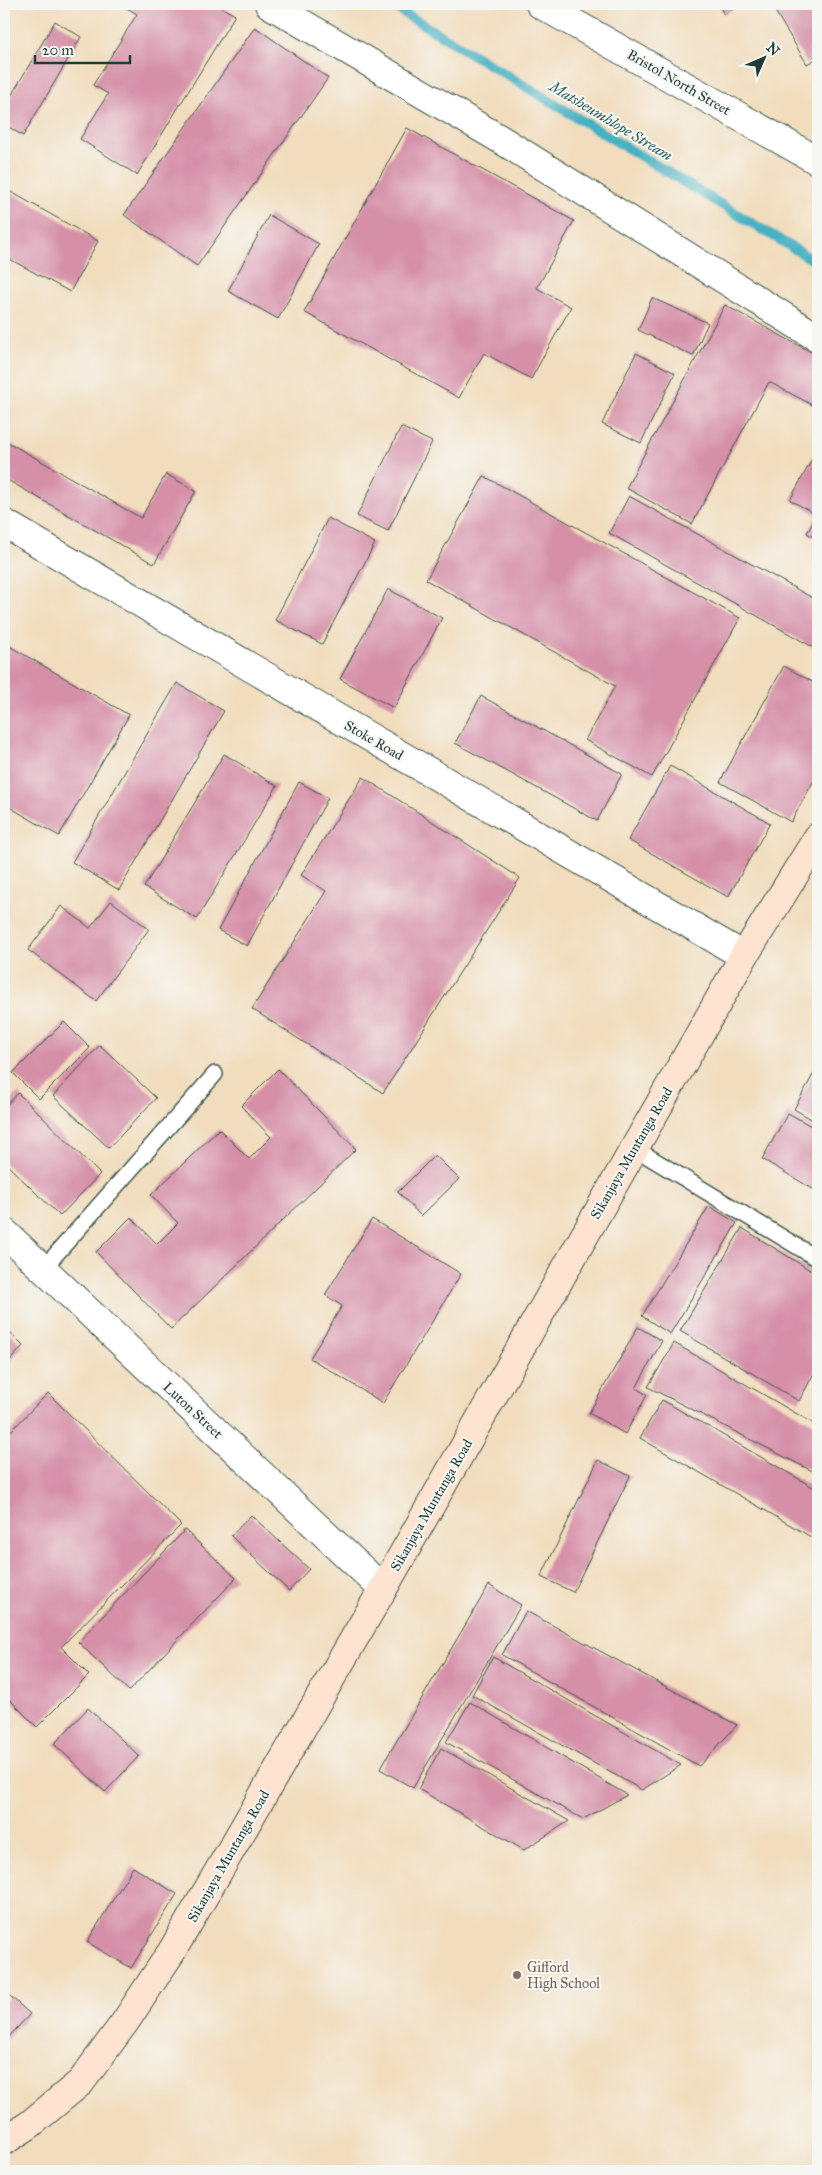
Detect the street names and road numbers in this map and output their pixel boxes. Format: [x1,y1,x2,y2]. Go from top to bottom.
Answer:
street label: Bristol North Street [624,46,734,119]
street label: Stoke Road [341,717,406,764]
street label: Sikanjaya Muntanga Road [587,1084,676,1222]
street label: Luton Street [159,1378,226,1442]
street label: Sikanjaya Muntanga Road [387,1436,476,1574]
street label: Sikanjaya Muntanga Road [184,1787,273,1925]

